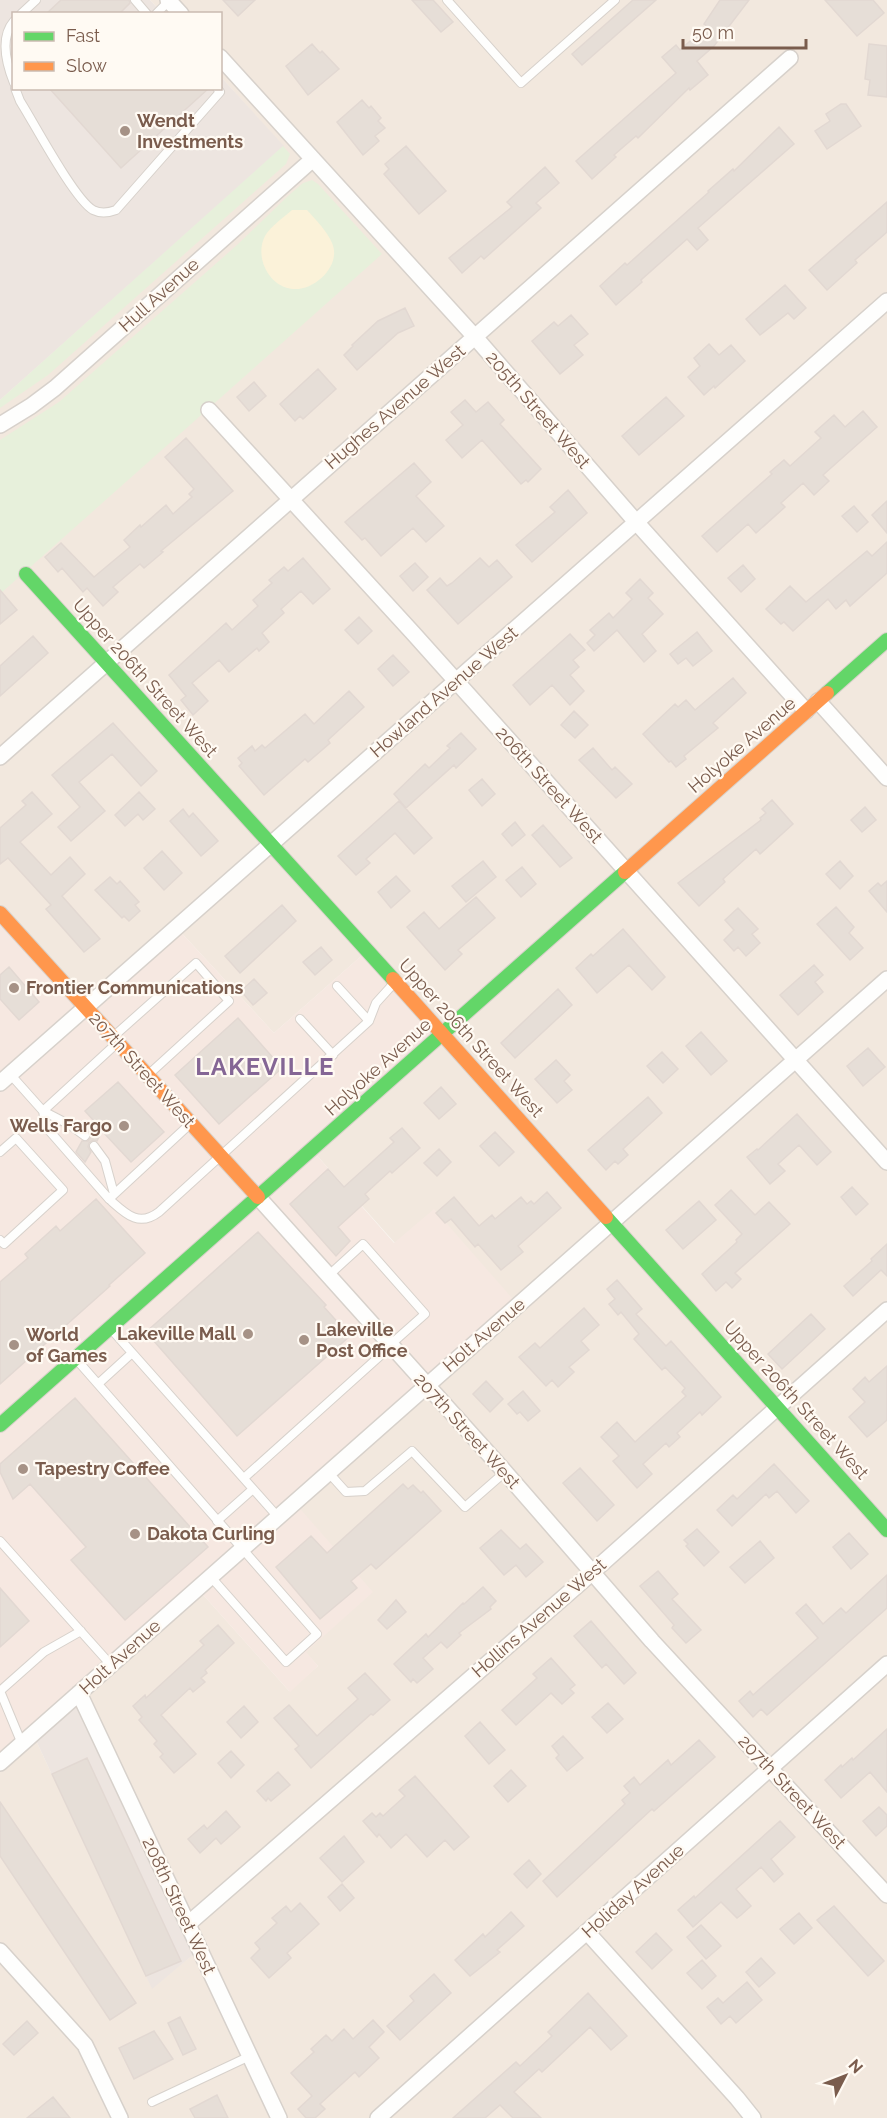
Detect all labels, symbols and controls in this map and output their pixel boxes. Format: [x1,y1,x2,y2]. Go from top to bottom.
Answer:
legend [12,12,222,90]
scale bar [683,12,806,50]
text: 50 m [692,22,734,43]
text: Fast [66,25,100,46]
text: Slow [66,55,107,76]
place label: Wendt Investments [137,110,243,152]
marker: Wendt Investments [118,124,132,138]
street label: Hull Avenue [114,253,203,336]
street label: Hughes Avenue West [320,340,469,473]
street label: 205th Street West [482,347,595,472]
street label: Upper 206th Street West [69,594,222,761]
street label: Howland Avenue West [366,622,522,761]
street label: Holyoke Avenue [684,692,800,797]
street label: 206th Street West [492,722,607,847]
street label: Upper 206th Street West [395,954,548,1121]
place label: Frontier Communications [26,977,244,998]
marker: Frontier Communications [7,981,21,995]
street label: 207th Street West [85,1008,200,1132]
street label: Holyoke Avenue [320,1013,435,1120]
district label: LAKEVILLE [195,1052,335,1081]
place label: Wells Fargo [10,1115,112,1136]
marker: Wells Fargo [117,1119,131,1133]
street label: Holt Avenue [438,1293,529,1376]
street label: Upper 206th Street West [720,1316,873,1483]
place label: Lakeville Post Office [316,1319,408,1361]
place label: Lakeville Mall [117,1323,236,1344]
place label: World of Games [26,1324,107,1366]
marker: Lakeville Mall [241,1327,255,1341]
marker: Lakeville Post Office [297,1333,311,1347]
marker: World of Games [7,1338,21,1352]
street label: 207th Street West [410,1369,525,1493]
place label: Tapestry Coffee [35,1458,170,1479]
marker: Tapestry Coffee [16,1462,30,1476]
place label: Dakota Curling [147,1523,275,1544]
marker: Dakota Curling [128,1527,142,1541]
street label: Hollins Avenue West [467,1554,610,1682]
street label: Holt Avenue [75,1614,165,1699]
street label: 207th Street West [734,1730,850,1853]
street label: 208th Street West [138,1834,220,1978]
street label: Holiday Avenue [577,1839,688,1942]
north arrow [815,2046,875,2106]
text: N [845,2055,867,2077]

